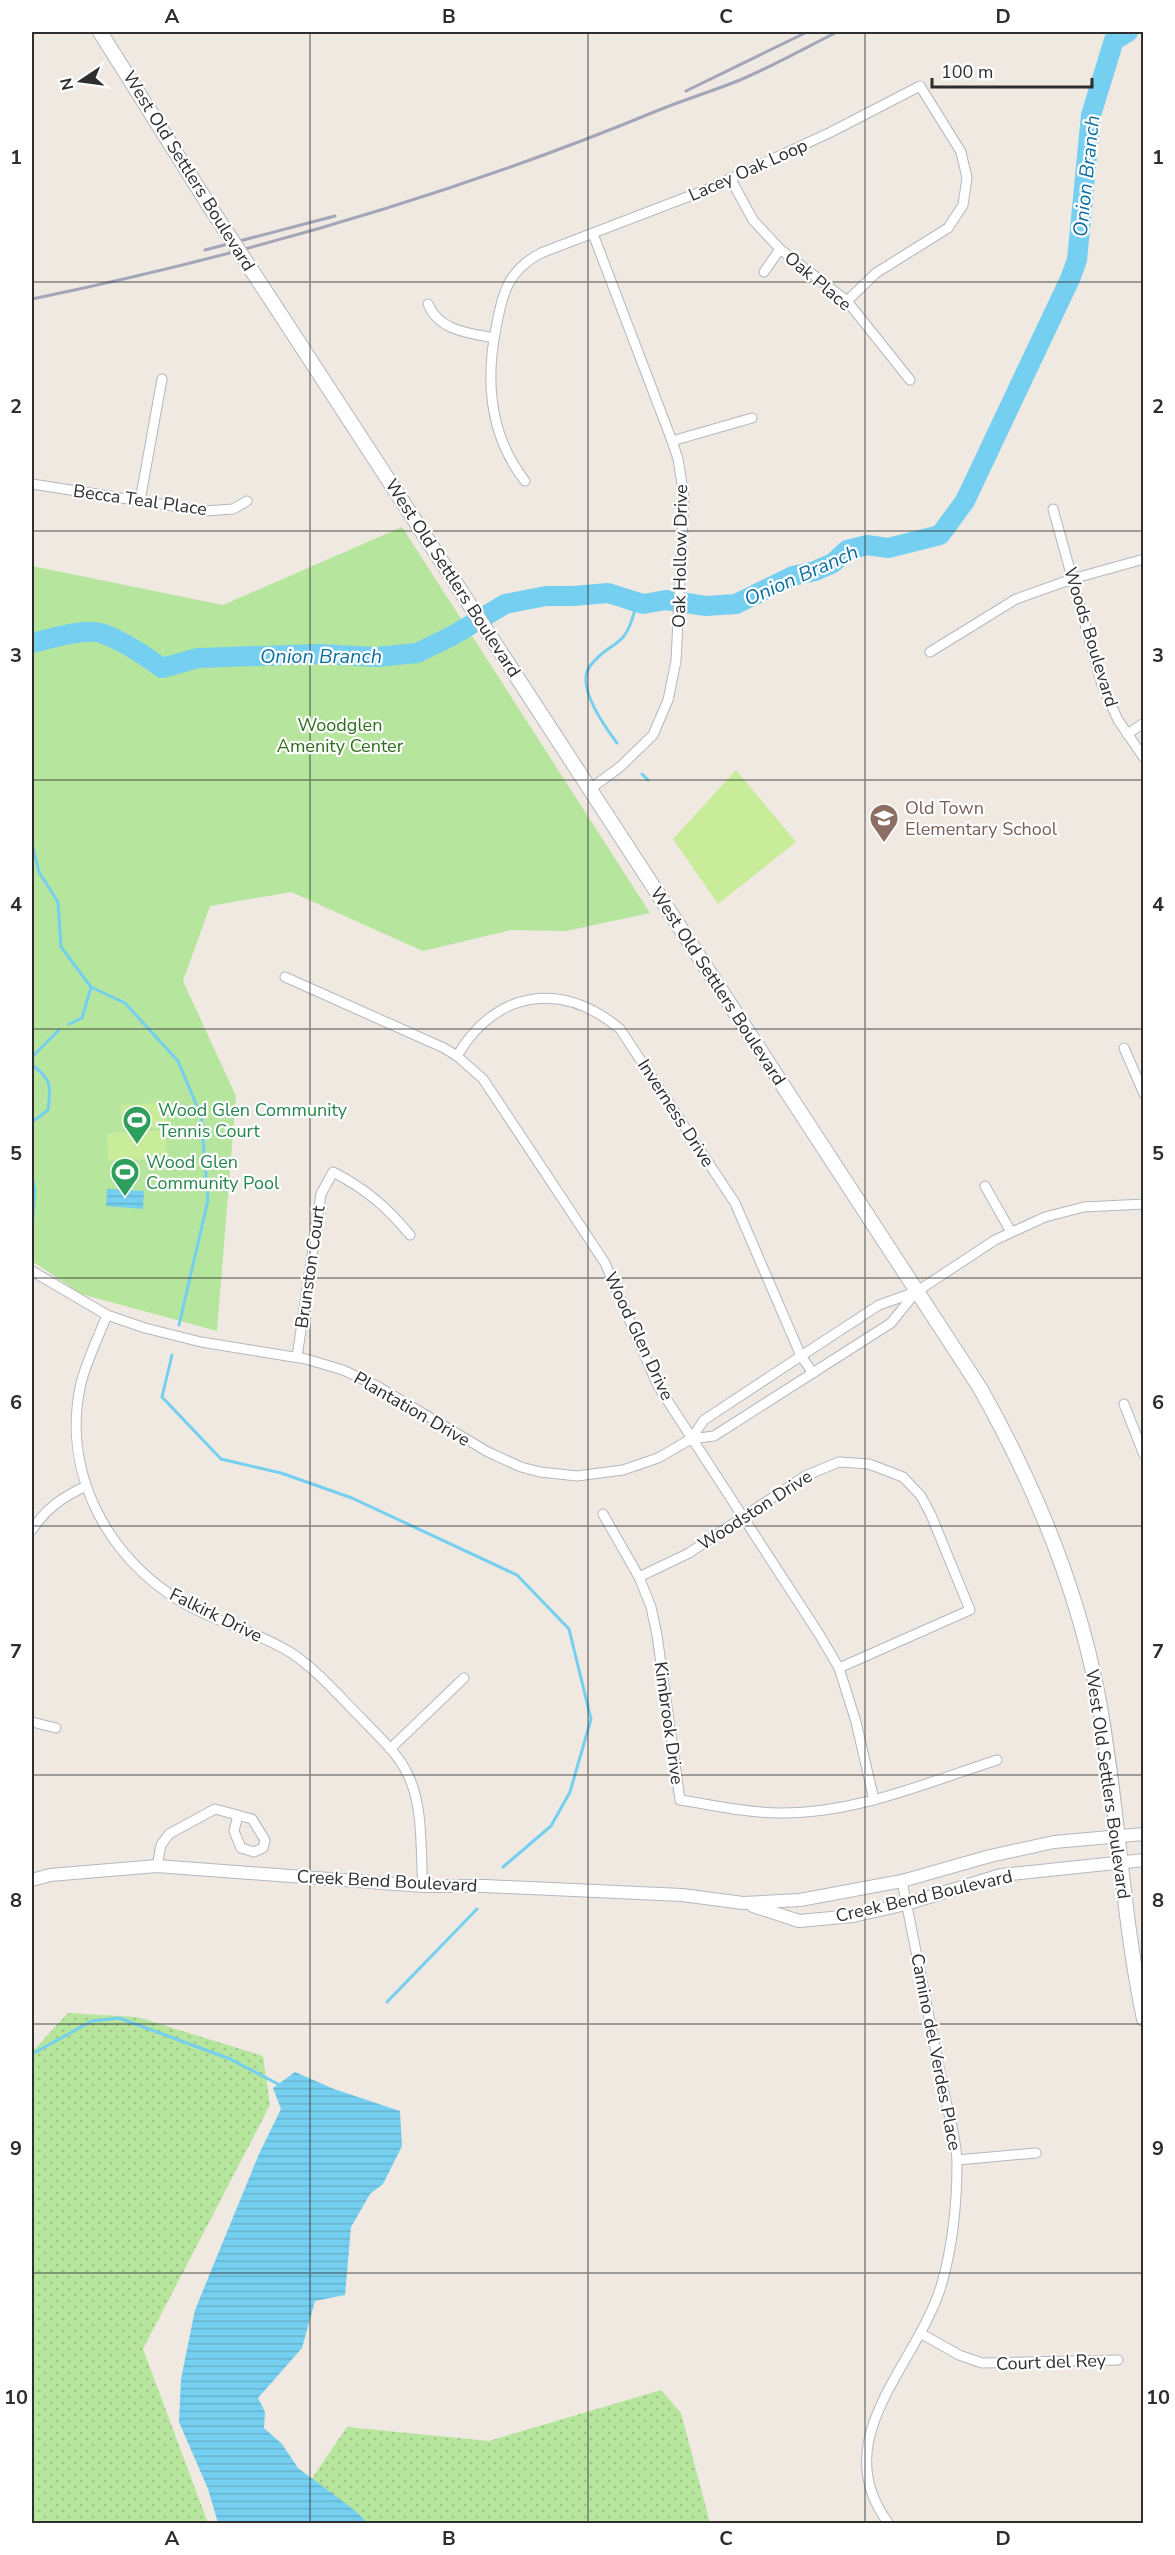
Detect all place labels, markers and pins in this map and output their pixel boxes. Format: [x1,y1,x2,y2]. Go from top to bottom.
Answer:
place label: Old Town Elementary School [905,796,1058,841]
school or university icon: Old Town Elementary School [868,802,900,844]
place label: Wood Glen Community Tennis Court [158,1098,348,1143]
sports icon: Wood Glen Community Tennis Court [121,1104,153,1146]
place label: Wood Glen Community Pool [146,1150,280,1195]
sports icon: Wood Glen Community Pool [109,1156,141,1198]

